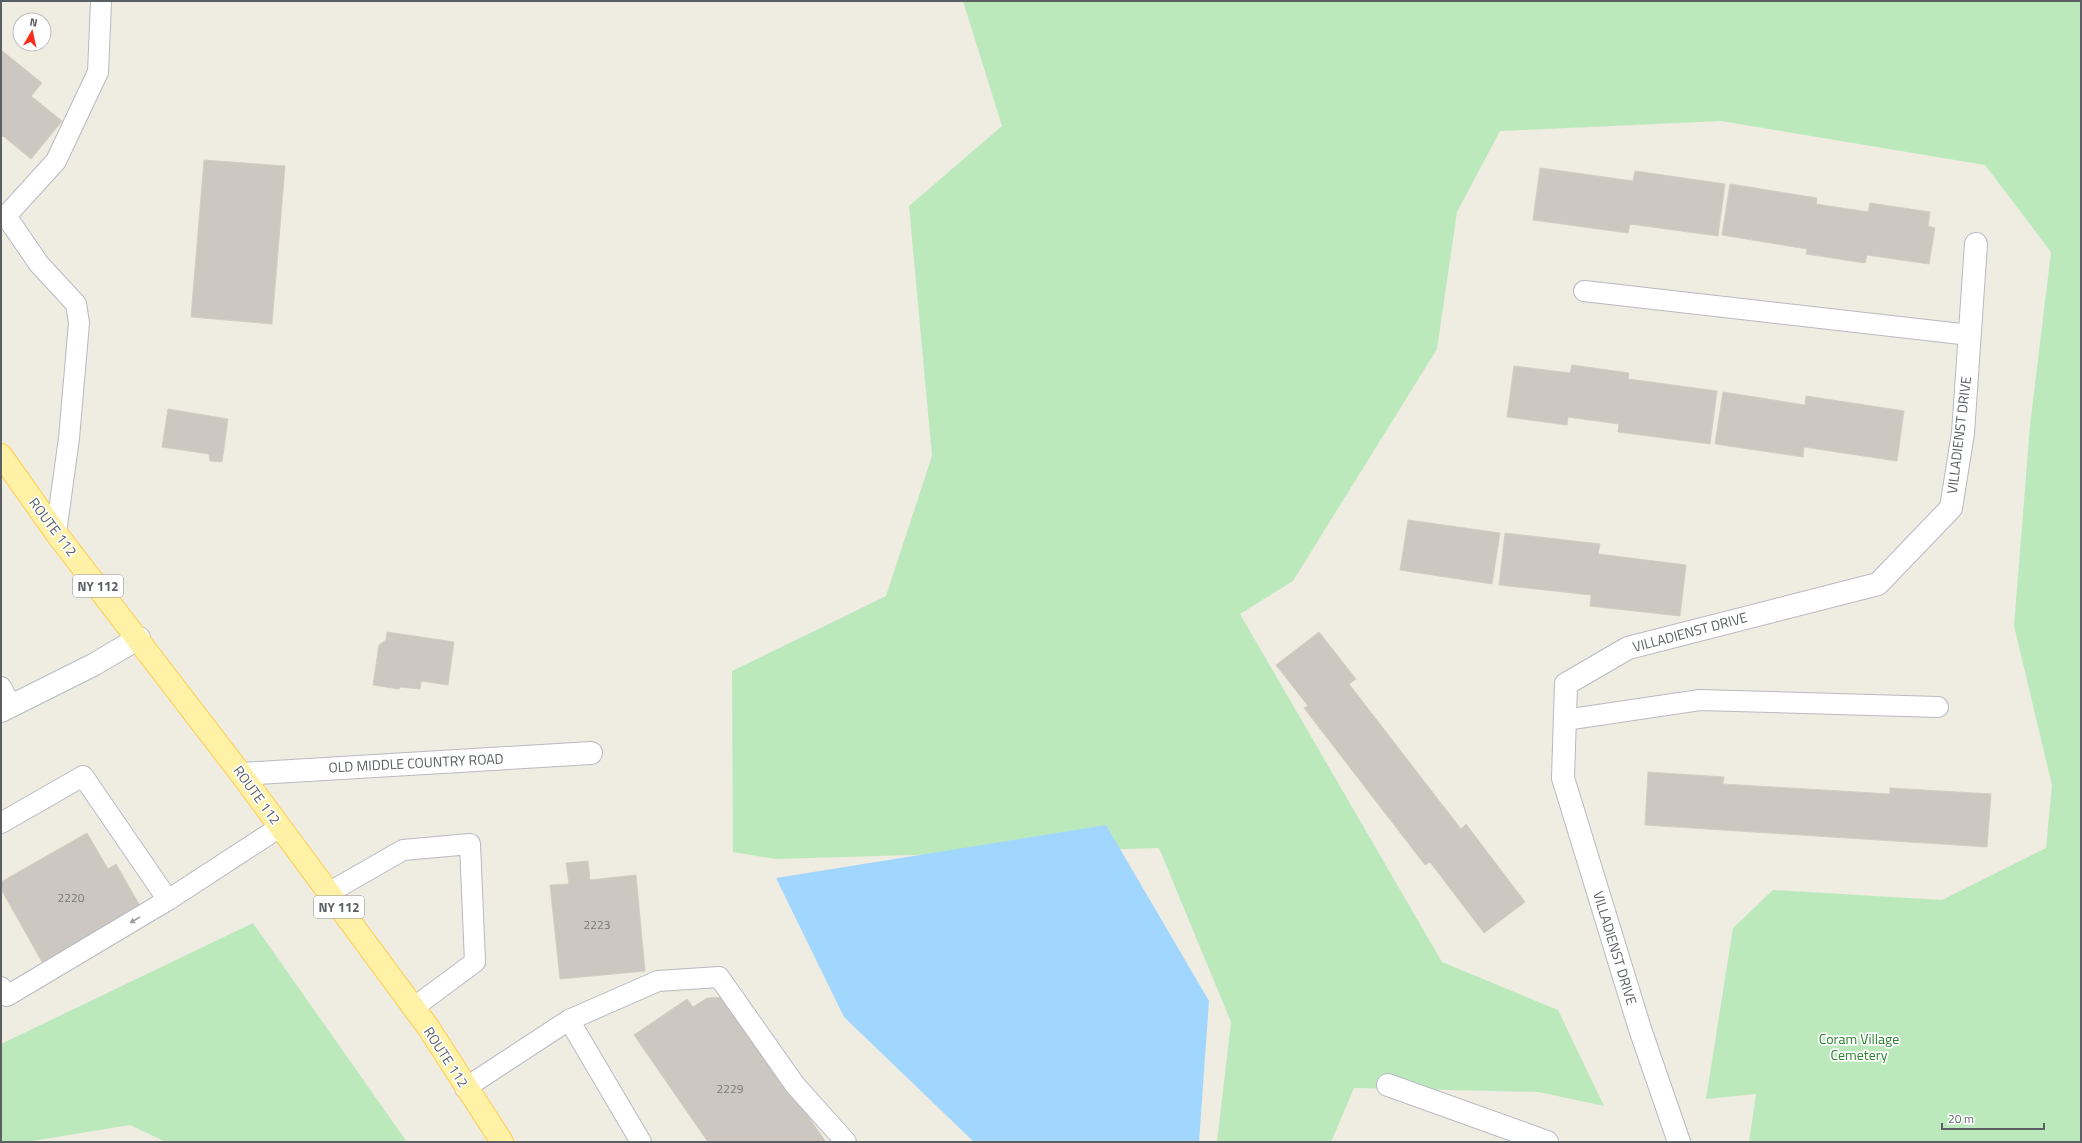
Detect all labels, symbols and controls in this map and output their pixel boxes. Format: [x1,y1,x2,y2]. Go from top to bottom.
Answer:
north arrow [12,12,52,52]
text: N [29,14,39,31]
street label: VILLADIENST DRIVE [1941,375,1976,495]
street label: ROUTE 112 [24,493,82,560]
road number: NY 112 [73,575,123,597]
street label: VILLADIENST DRIVE [1630,606,1750,657]
street label: OLD MIDDLE COUNTRY ROAD [328,747,504,778]
street label: ROUTE 112 [229,761,286,829]
house number: 2220 [58,888,85,907]
street label: VILLADIENST DRIVE [1588,888,1643,1008]
road number: NY 112 [314,896,364,918]
house number: 2223 [584,915,610,934]
one-way arrow [129,916,141,923]
street label: ROUTE 112 [419,1022,474,1091]
park label: Coram Village Cemetery [1819,1028,1899,1065]
house number: 2229 [717,1079,744,1098]
scale bar [1942,1105,2044,1131]
text: 20 m [1948,1109,1974,1128]

